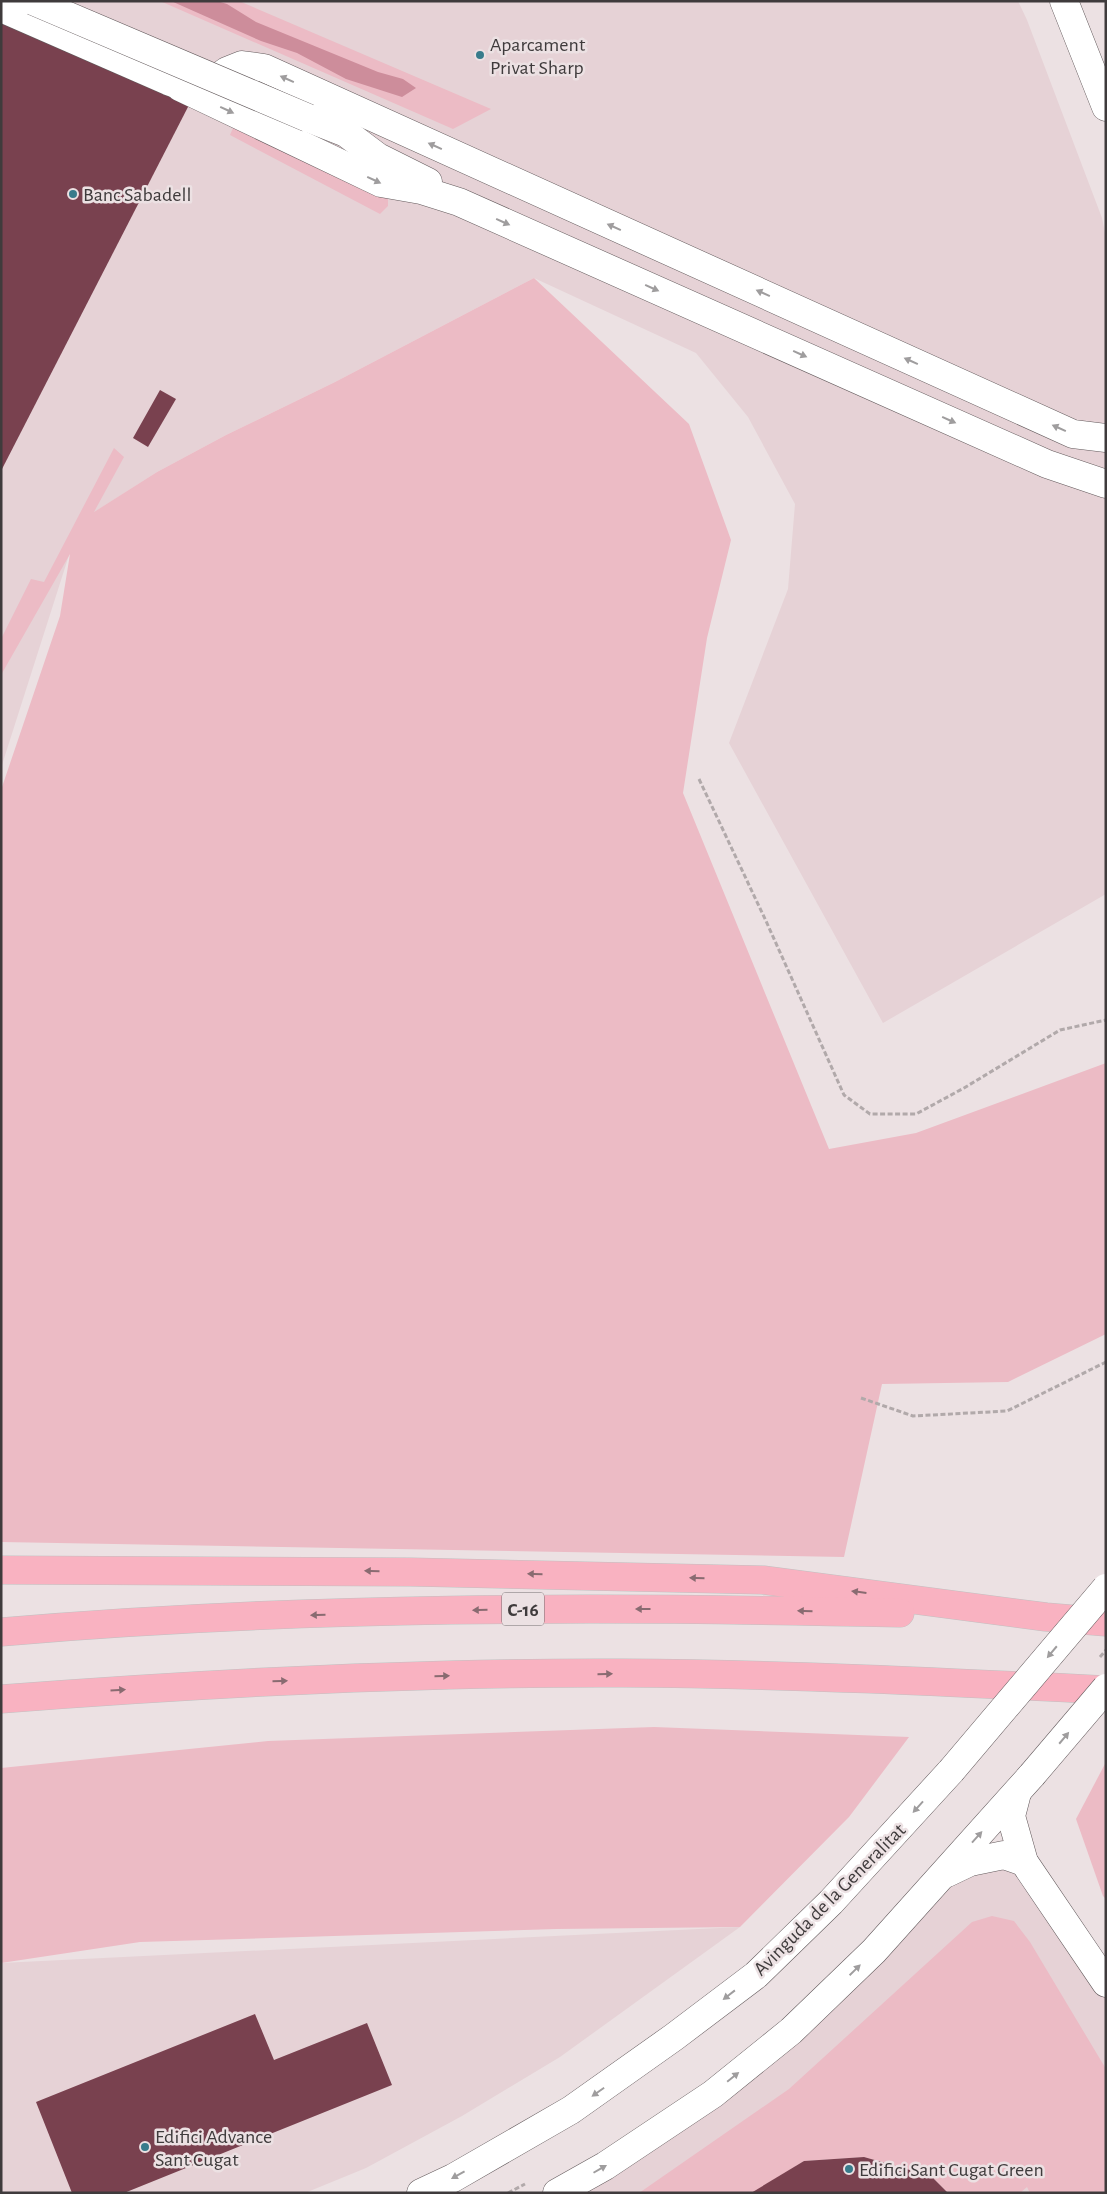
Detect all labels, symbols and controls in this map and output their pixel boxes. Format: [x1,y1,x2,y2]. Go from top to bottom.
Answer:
place label: Aparcament Privat Sharp [490,35,586,78]
marker: Aparcament Privat Sharp [474,49,486,61]
one-way arrow [280,74,294,82]
one-way arrow [220,107,234,115]
one-way arrow [428,141,442,149]
one-way arrow [367,176,381,184]
place label: Banc Sabadell [83,185,191,205]
marker: Banc Sabadell [67,188,79,200]
one-way arrow [496,219,510,227]
one-way arrow [607,222,621,230]
one-way arrow [645,285,659,293]
one-way arrow [756,289,770,297]
one-way arrow [793,351,807,359]
one-way arrow [904,356,918,364]
one-way arrow [942,417,956,425]
one-way arrow [1052,423,1066,431]
one-way arrow [364,1567,380,1575]
one-way arrow [527,1570,543,1578]
one-way arrow [689,1574,705,1582]
one-way arrow [851,1588,867,1596]
road number: C-16 [502,1592,544,1626]
one-way arrow [634,1605,650,1613]
one-way arrow [472,1606,488,1614]
one-way arrow [797,1606,813,1614]
one-way arrow [309,1611,325,1619]
one-way arrow [1046,1645,1057,1658]
one-way arrow [597,1670,613,1678]
one-way arrow [435,1671,451,1679]
one-way arrow [272,1676,288,1684]
one-way arrow [110,1686,126,1694]
one-way arrow [1058,1732,1069,1745]
one-way arrow [912,1801,924,1813]
street label: Avinguda de la Generalitat [750,1820,910,1979]
one-way arrow [971,1830,982,1843]
one-way arrow [849,1964,861,1976]
one-way arrow [723,1990,736,2001]
one-way arrow [726,2071,739,2082]
one-way arrow [591,2087,605,2097]
place label: Edifici Advance Sant Cugat [155,2127,272,2170]
marker: Edifici Advance Sant Cugat [139,2141,151,2153]
place label: Edifici Sant Cugat Green [859,2160,1044,2180]
marker: Edifici Sant Cugat Green [843,2163,855,2175]
one-way arrow [592,2165,607,2173]
one-way arrow [451,2171,466,2179]

